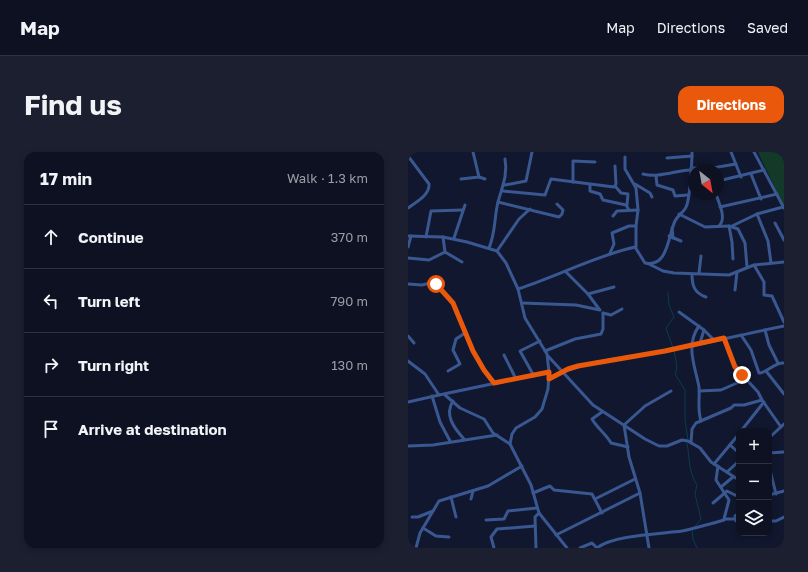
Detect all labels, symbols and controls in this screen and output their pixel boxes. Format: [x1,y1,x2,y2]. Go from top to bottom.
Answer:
text: Map [20,16,60,39]
text: Map [606,19,635,36]
text: Directions [657,19,725,36]
text: Saved [747,19,788,36]
button: Directions [678,86,784,123]
text: Find us [24,88,122,121]
north arrow [688,164,724,200]
text: 17 min [40,168,92,189]
text: Walk · 1.3 km [287,170,368,186]
icon: ahead [40,226,62,248]
text: Continue [78,228,144,246]
text: 370 m [331,229,368,245]
route start [427,275,445,293]
icon: left [40,290,62,312]
text: Turn left [78,292,140,310]
text: 790 m [330,293,368,309]
icon: right [40,354,62,376]
text: Turn right [78,356,149,374]
text: 130 m [331,357,368,373]
route end [733,366,751,384]
icon: arrive [40,418,62,440]
text: Arrive at destination [78,420,227,438]
map controls [736,428,772,536]
button: + [736,428,772,464]
button: − [736,464,772,500]
button: layers [736,500,772,536]

